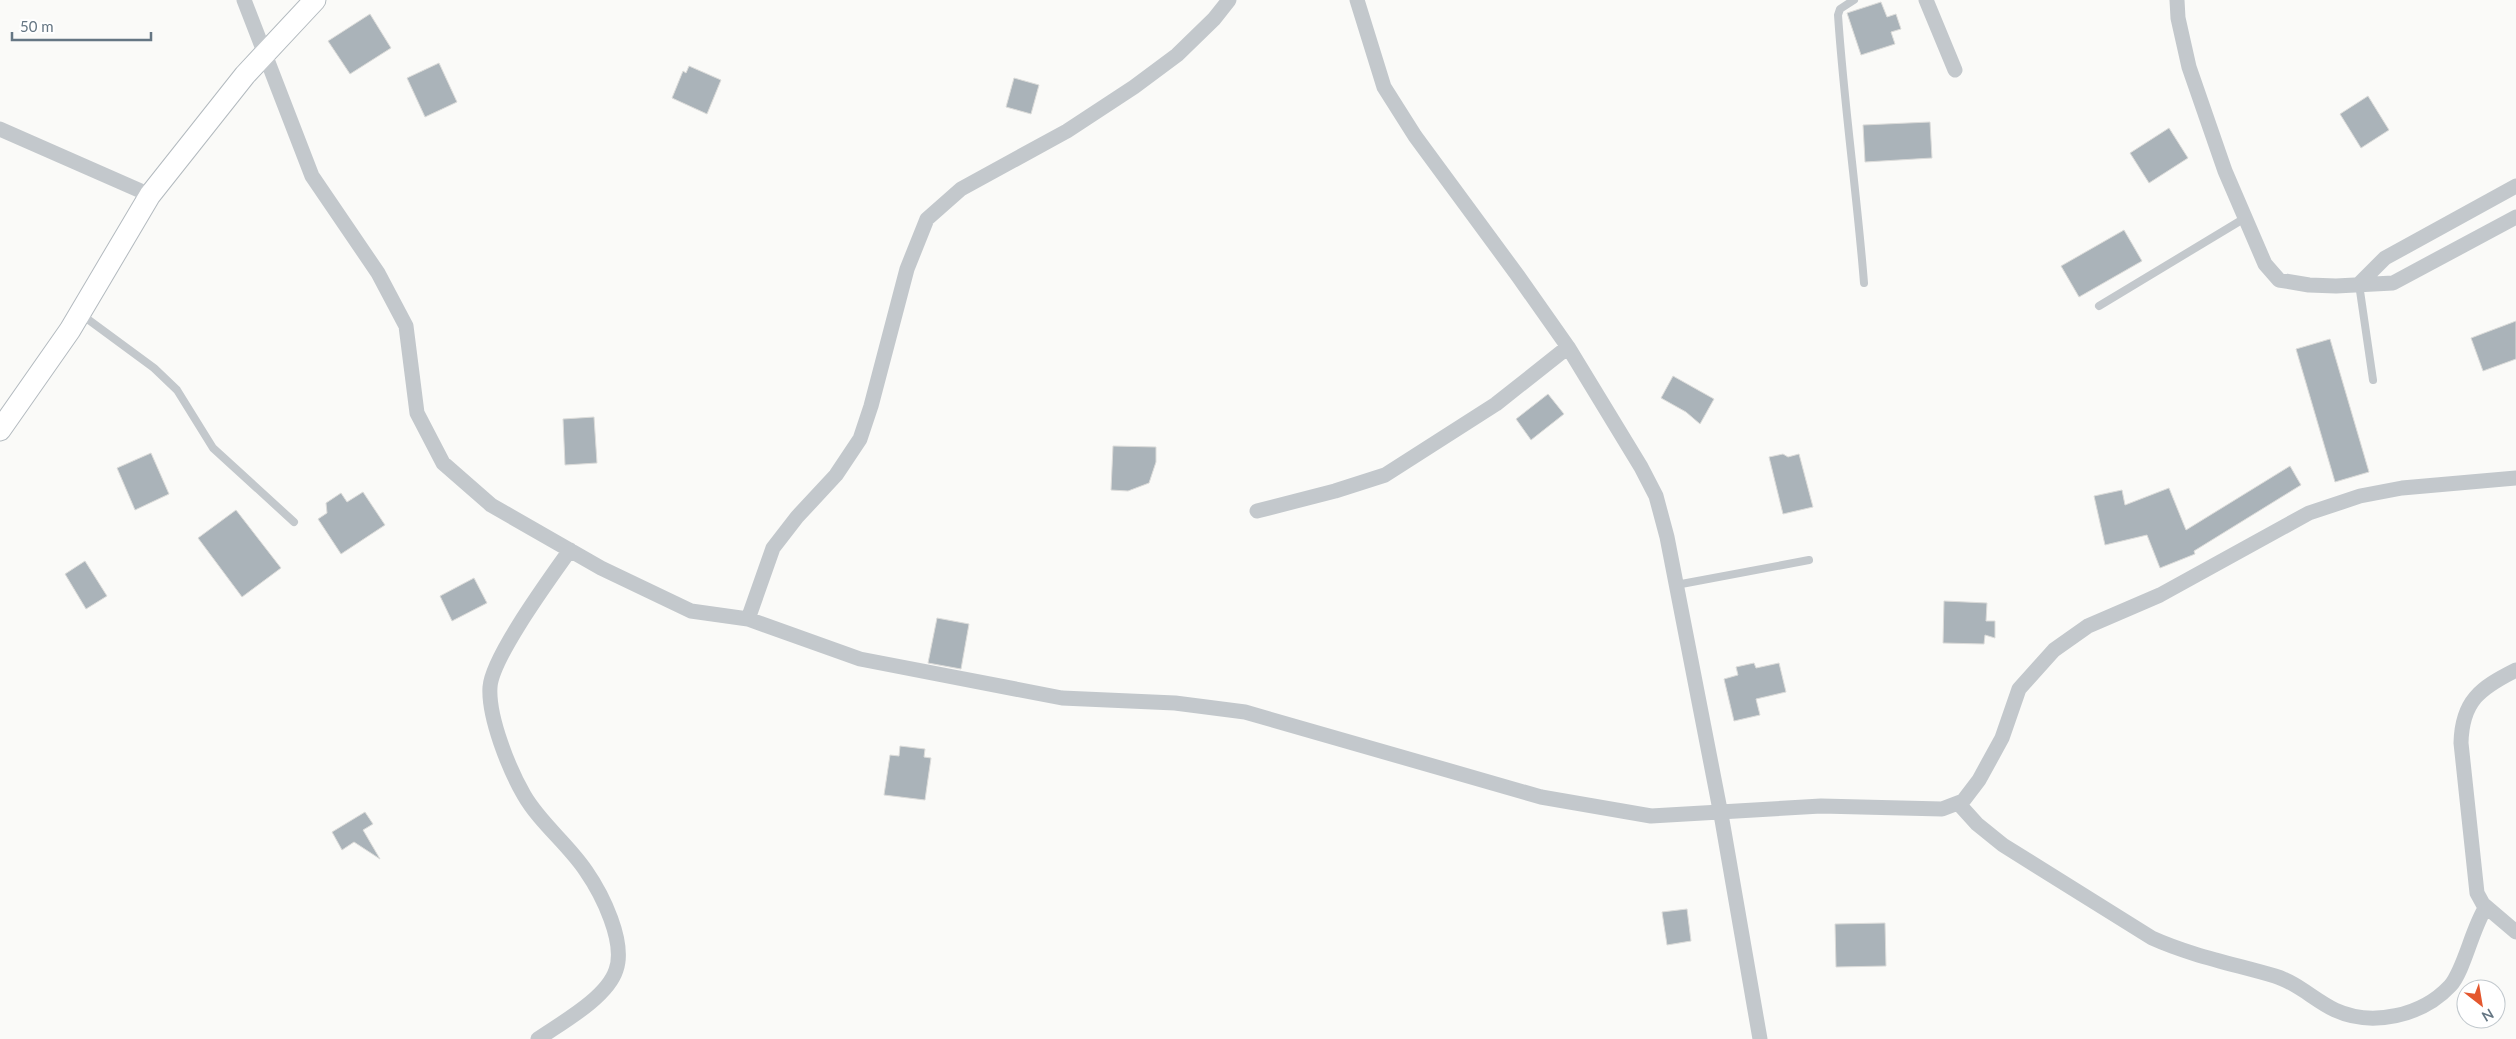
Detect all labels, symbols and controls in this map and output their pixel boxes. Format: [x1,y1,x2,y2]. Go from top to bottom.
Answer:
scale bar [12,10,151,42]
text: 50 m [20,17,54,35]
north arrow [2456,979,2506,1029]
text: N [2479,1006,2497,1026]

